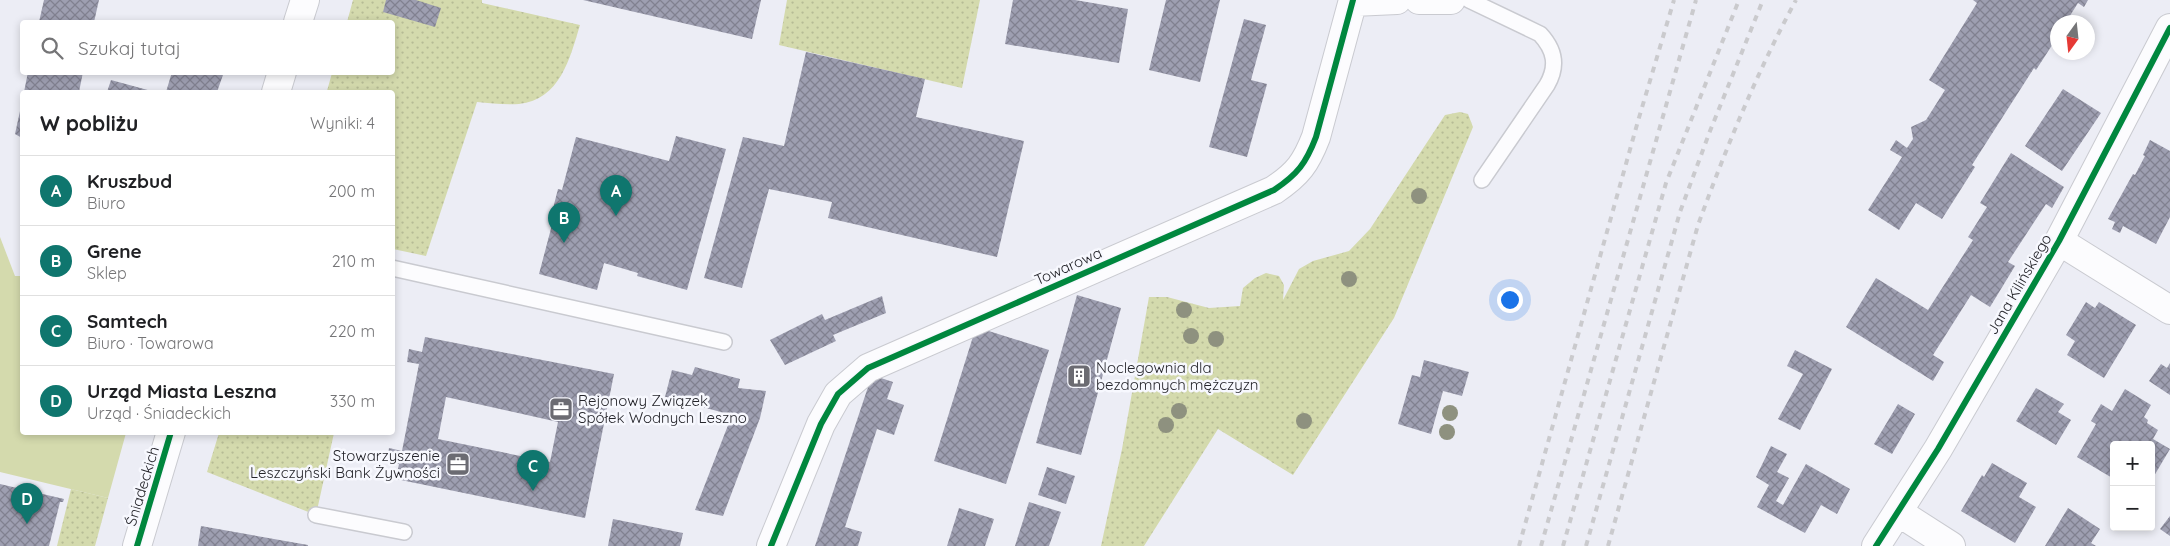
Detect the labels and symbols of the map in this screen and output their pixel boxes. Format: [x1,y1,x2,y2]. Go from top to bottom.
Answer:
north arrow [2050,15,2095,60]
pin: A [600,175,632,216]
pin: B [548,202,580,243]
street label: Jana Kilińskiego [1983,230,2055,338]
street label: Towarowa [1031,243,1105,289]
your location [1497,287,1523,313]
place label: Noclegownia dla bezdomnych mężczyzn [1096,358,1259,394]
building icon: Noclegownia dla bezdomnych mężczyzn [1066,363,1092,389]
place label: Rejonowy Związek Spółek Wodnych Leszno [578,391,747,427]
office icon: Rejonowy Związek Spółek Wodnych Leszno [548,396,574,422]
street label: Śniadeckich [121,444,163,528]
place label: Stowarzyszenie Leszczyński Bank Żywności [250,446,440,482]
pin: C [517,450,549,491]
office icon: Stowarzyszenie Leszczyński Bank Żywności [445,451,471,477]
pin: D [11,483,43,524]

